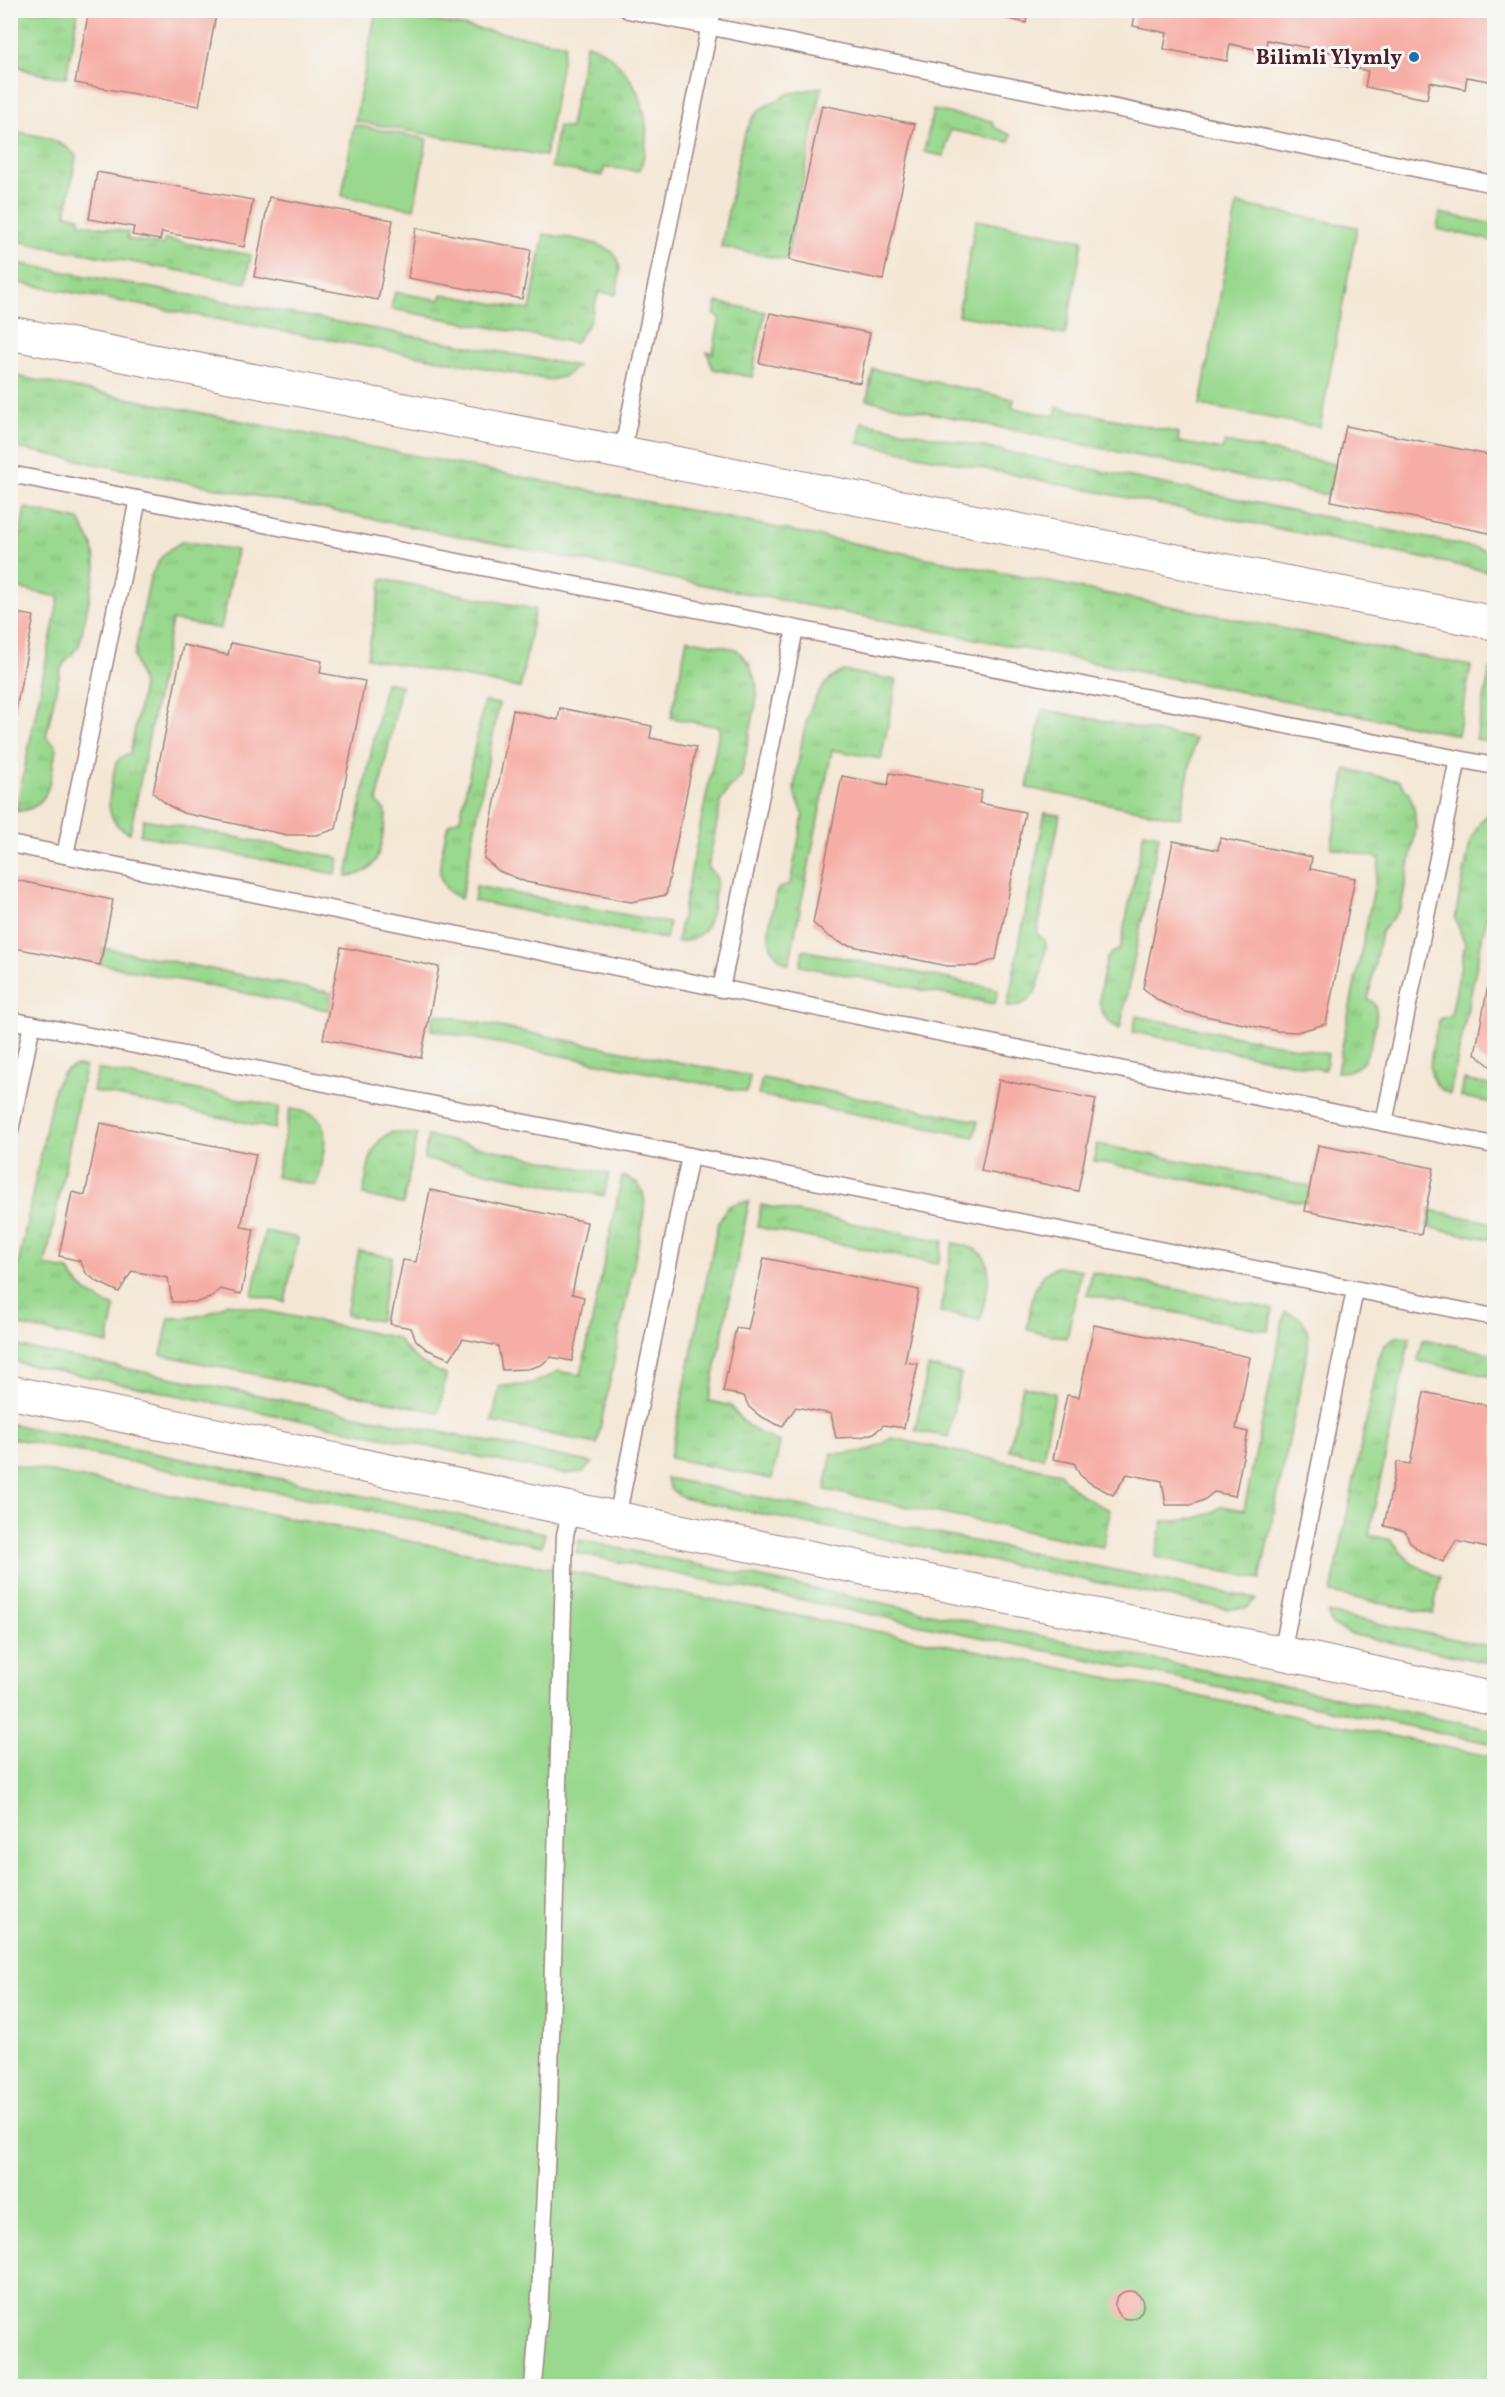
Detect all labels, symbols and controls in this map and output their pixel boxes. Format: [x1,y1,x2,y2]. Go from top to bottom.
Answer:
place label: Bilimli Ylymly [1256,44,1402,73]
marker: Bilimli Ylymly [1407,50,1421,64]

